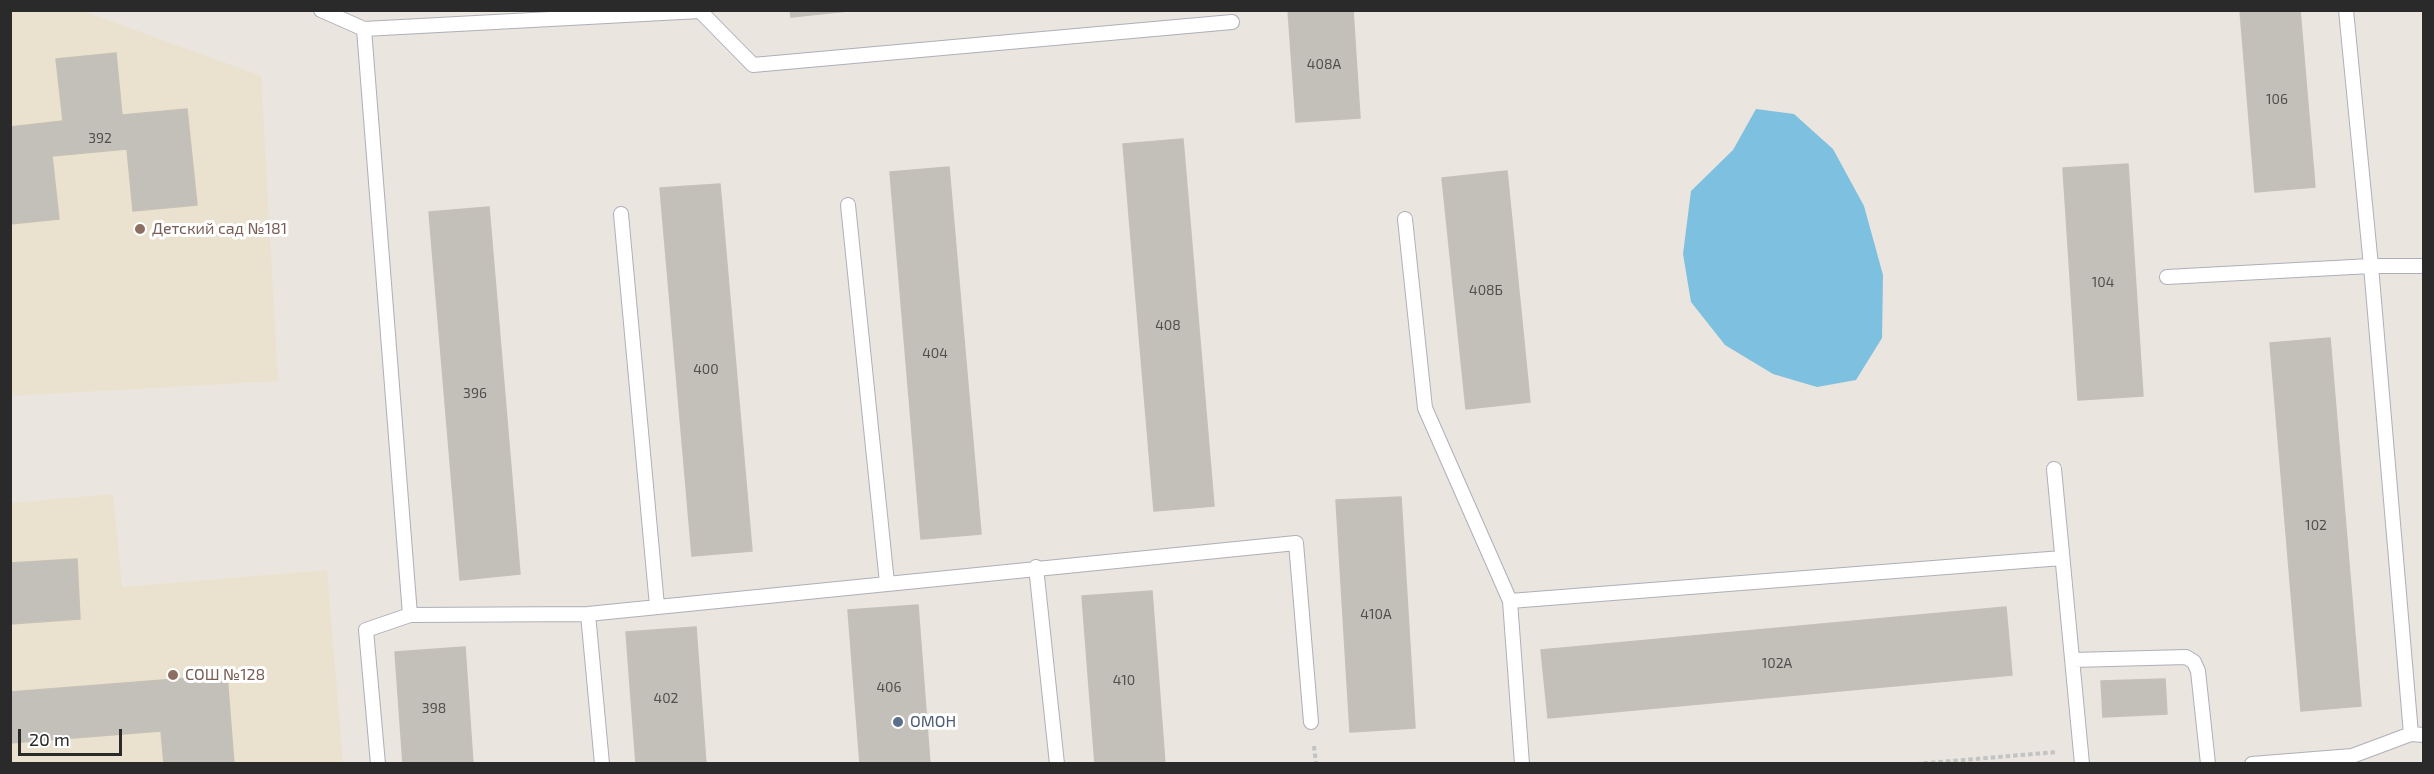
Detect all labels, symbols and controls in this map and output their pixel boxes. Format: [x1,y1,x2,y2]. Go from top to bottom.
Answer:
house number: 408А [1307,56,1341,72]
house number: 106 [2266,91,2288,107]
house number: 392 [88,130,112,146]
place label: Детский сад №181 [152,219,287,239]
marker: Детский сад №181 [133,222,147,236]
house number: 104 [2092,274,2114,290]
house number: 408Б [1469,282,1503,298]
house number: 408 [1155,317,1181,333]
house number: 404 [922,345,948,361]
house number: 400 [693,361,719,377]
house number: 396 [463,385,487,401]
house number: 102 [2305,517,2327,533]
house number: 410А [1360,606,1392,622]
house number: 102А [1762,655,1792,671]
place label: СОШ №128 [185,665,265,685]
marker: СОШ №128 [166,668,180,682]
house number: 410 [1113,672,1135,688]
house number: 406 [876,679,902,695]
house number: 402 [654,690,678,706]
house number: 398 [422,700,446,716]
place label: ОМОН [910,712,956,732]
marker: ОМОН [891,715,905,729]
scale bar [21,717,124,755]
text: 20 m [29,728,70,750]

